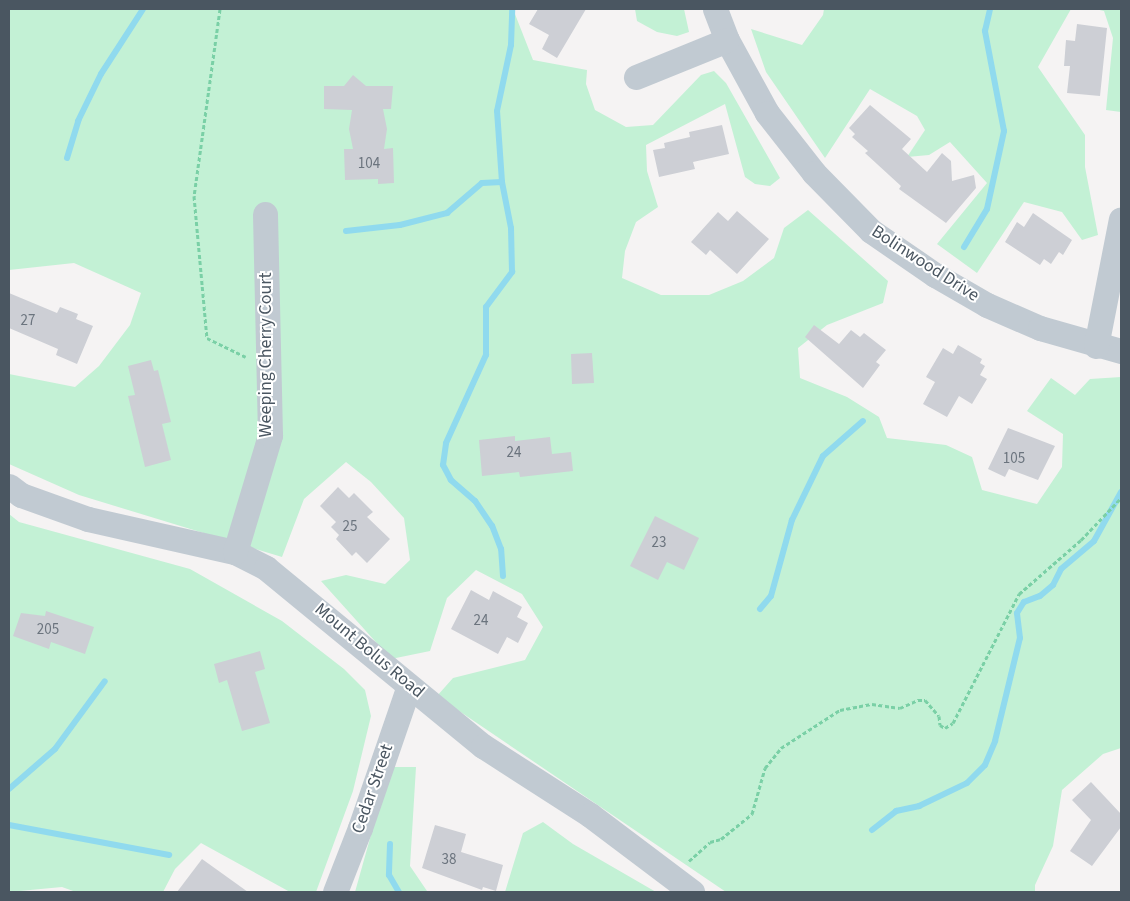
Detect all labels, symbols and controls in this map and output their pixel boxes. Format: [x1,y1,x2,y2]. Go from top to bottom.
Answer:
house number: 104 [358,155,380,173]
street label: Bolinwood Drive [867,221,983,307]
street label: Weeping Cherry Court [255,272,277,438]
house number: 27 [21,312,35,330]
house number: 24 [507,444,521,462]
house number: 105 [1003,450,1025,468]
house number: 25 [343,518,357,536]
house number: 23 [652,534,666,552]
street label: Mount Bolus Road [310,599,428,703]
house number: 24 [474,612,488,630]
house number: 205 [37,621,59,639]
street label: Cedar Street [348,741,398,837]
house number: 38 [442,851,456,869]

